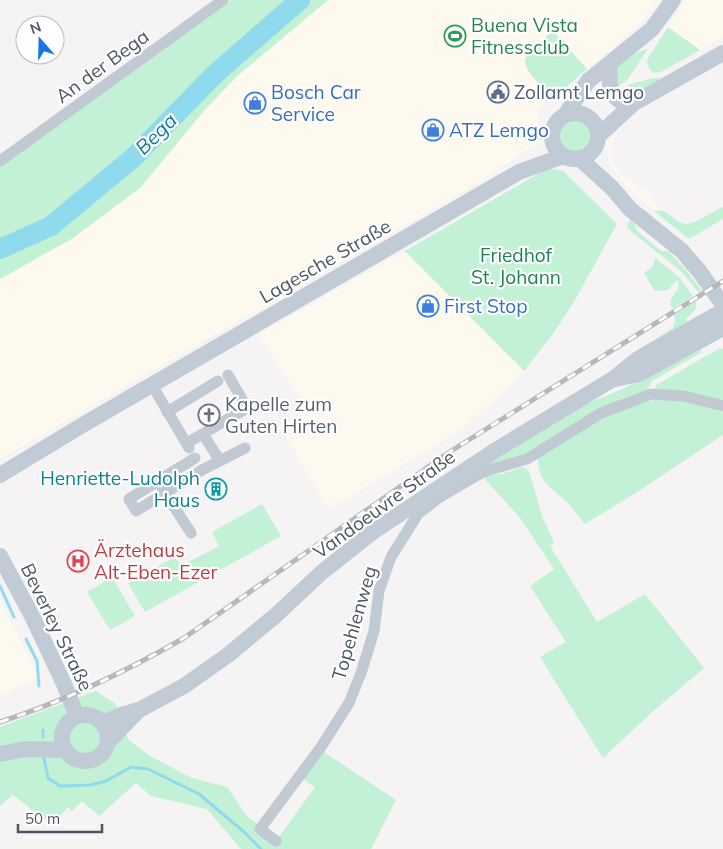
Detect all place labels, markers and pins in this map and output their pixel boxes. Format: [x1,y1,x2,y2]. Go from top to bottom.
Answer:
place label: Buena Vista Fitnessclub [471,13,578,59]
sports icon: Buena Vista Fitnessclub [443,24,467,48]
place label: Bosch Car Service [271,80,361,126]
public building icon: Zollamt Lemgo [486,80,510,104]
place label: Zollamt Lemgo [514,80,644,104]
shop icon: Bosch Car Service [243,91,267,115]
shop icon: ATZ Lemgo [421,118,445,142]
place label: ATZ Lemgo [449,118,549,142]
shop icon: First Stop [416,294,440,318]
place label: First Stop [444,294,528,318]
place label: Kapelle zum Guten Hirten [225,392,337,438]
church icon: Kapelle zum Guten Hirten [197,403,221,427]
place label: Henriette-Ludolph Haus [40,466,200,512]
building icon: Henriette-Ludolph Haus [204,477,228,501]
place label: Ärztehaus Alt-Eben-Ezer [94,538,217,584]
hospital icon: Ärztehaus Alt-Eben-Ezer [66,549,90,573]

